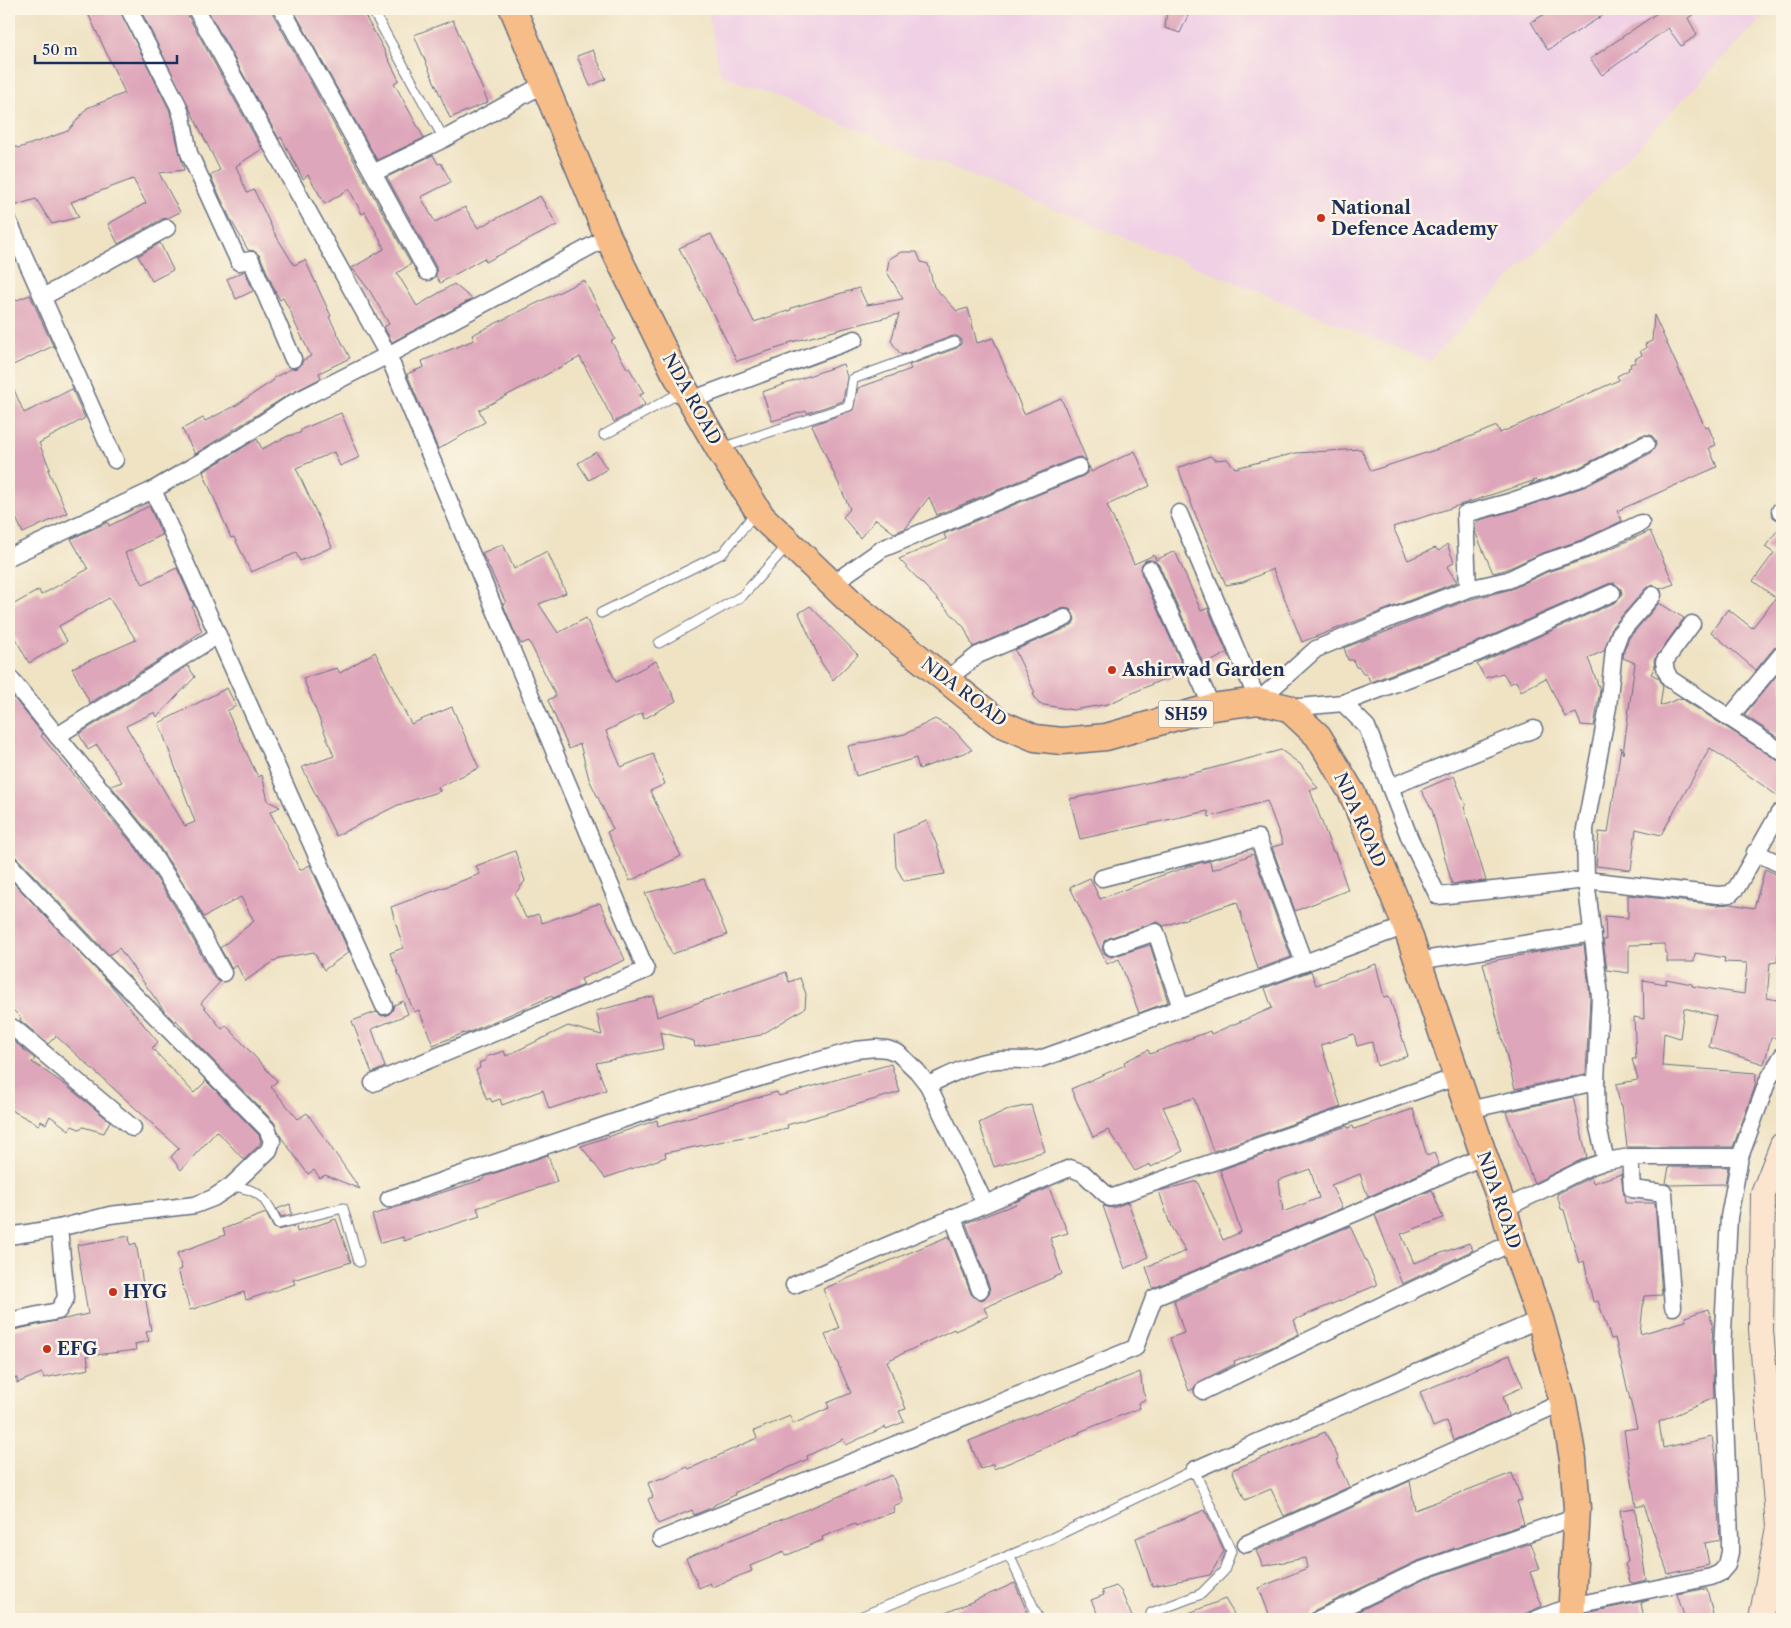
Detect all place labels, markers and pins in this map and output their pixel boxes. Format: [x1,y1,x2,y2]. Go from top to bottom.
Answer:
place label: National Defence Academy [1331,197,1499,240]
marker: National Defence Academy [1315,212,1327,224]
place label: Ashirwad Garden [1121,659,1285,681]
marker: Ashirwad Garden [1106,664,1118,676]
place label: HYG [123,1281,167,1303]
marker: HYG [107,1286,119,1298]
place label: EFG [57,1338,97,1360]
marker: EFG [41,1343,53,1355]

